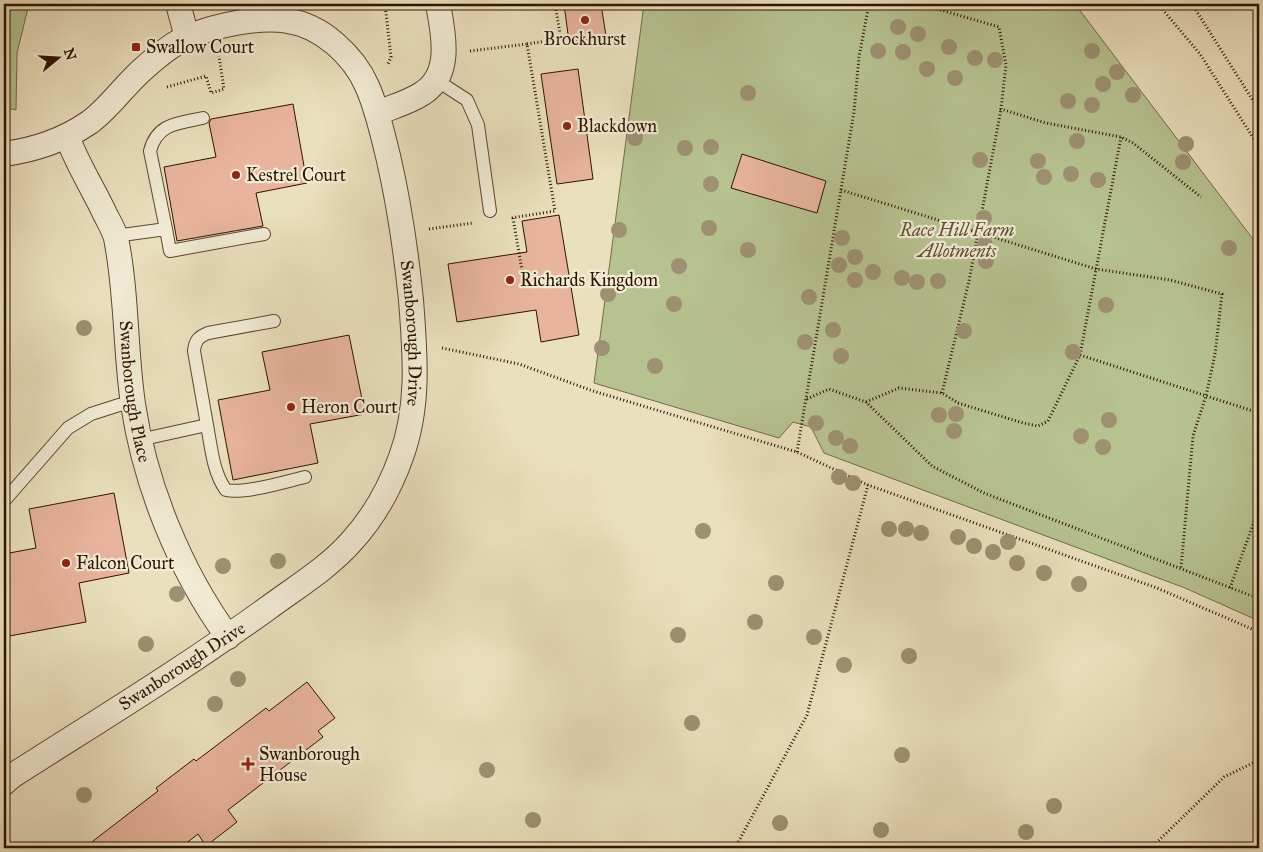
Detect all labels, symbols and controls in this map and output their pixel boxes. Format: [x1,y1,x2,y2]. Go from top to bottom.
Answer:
marker: Brockhurst [579,14,591,26]
place label: Brockhurst [544,28,627,50]
north arrow [32,32,82,82]
place label: Swallow Court [146,36,255,58]
marker: Swallow Court [130,41,142,53]
text: N [60,46,80,63]
place label: Blackdown [577,115,657,137]
marker: Blackdown [561,120,573,132]
place label: Kestrel Court [246,164,347,186]
marker: Kestrel Court [230,169,242,181]
park label: Race Hill Farm Allotments [899,219,1015,262]
street label: Swanborough Drive [396,259,426,407]
place label: Richards Kingdom [520,269,658,292]
marker: Richards Kingdom [504,274,516,286]
street label: Swanborough Place [115,320,156,465]
place label: Heron Court [301,396,398,418]
marker: Heron Court [285,401,297,413]
place label: Falcon Court [76,552,175,574]
marker: Falcon Court [60,557,72,569]
street label: Swanborough Drive [115,617,250,716]
place label: Swanborough House [259,743,360,786]
marker: Swanborough House [241,757,255,771]

